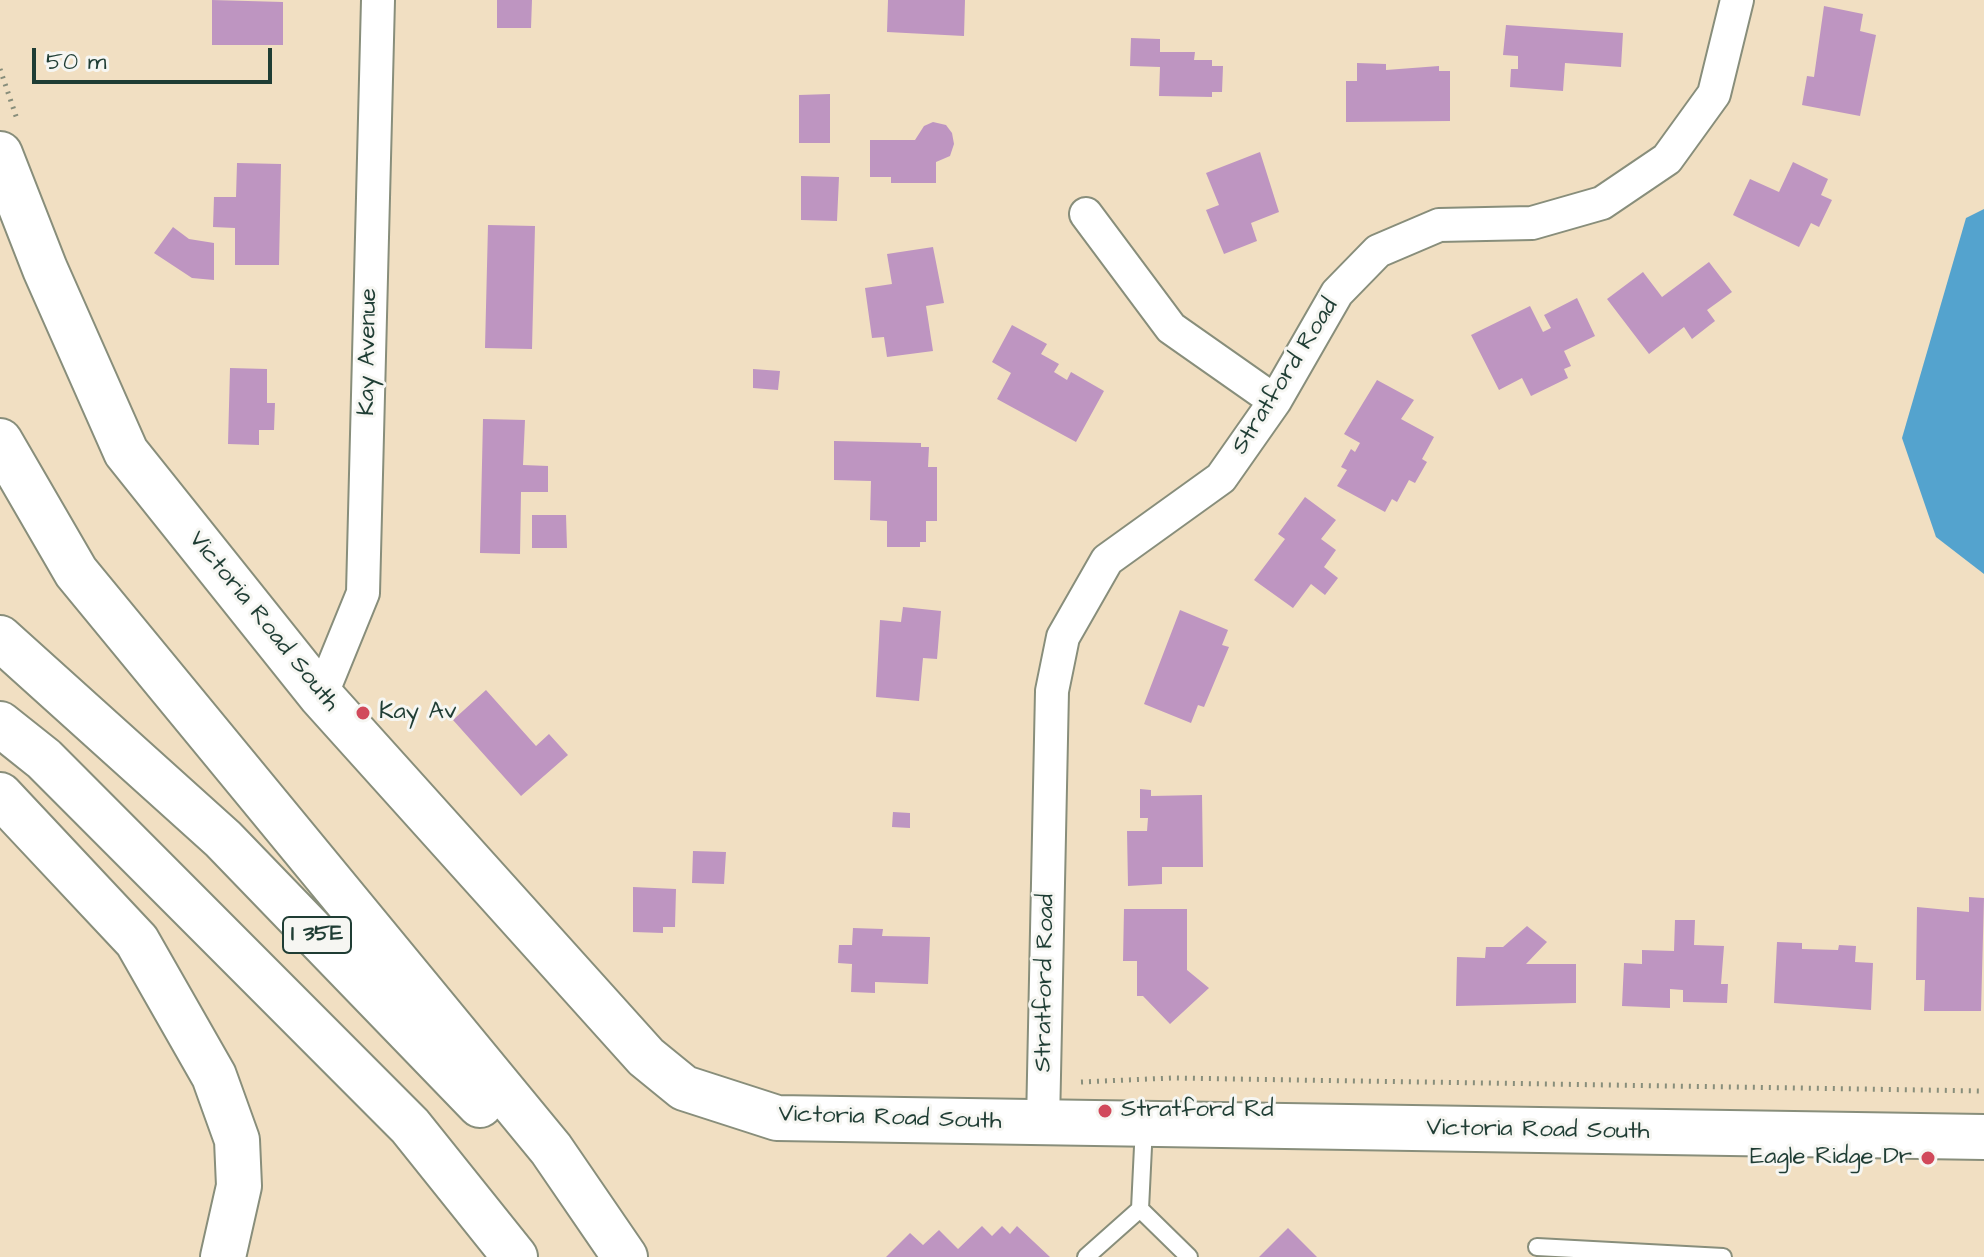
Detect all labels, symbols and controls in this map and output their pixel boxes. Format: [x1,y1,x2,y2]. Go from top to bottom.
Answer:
scale bar [36,32,276,82]
text: 50 m [46,45,106,79]
street label: Kay Avenue [353,288,385,416]
street label: Stratford Road [1227,294,1345,460]
street label: Victoria Road South [182,526,344,718]
place label: Kay Av [379,699,456,727]
marker: Kay Av [354,704,372,722]
street label: Stratford Road [1030,894,1062,1072]
road number: I 35E [283,917,351,953]
place label: Stratford Rd [1121,1097,1274,1125]
street label: Victoria Road South [778,1101,1002,1137]
marker: Stratford Rd [1096,1102,1114,1120]
street label: Victoria Road South [1426,1115,1650,1147]
place label: Eagle Ridge Dr [1750,1144,1912,1172]
marker: Eagle Ridge Dr [1919,1149,1937,1167]

